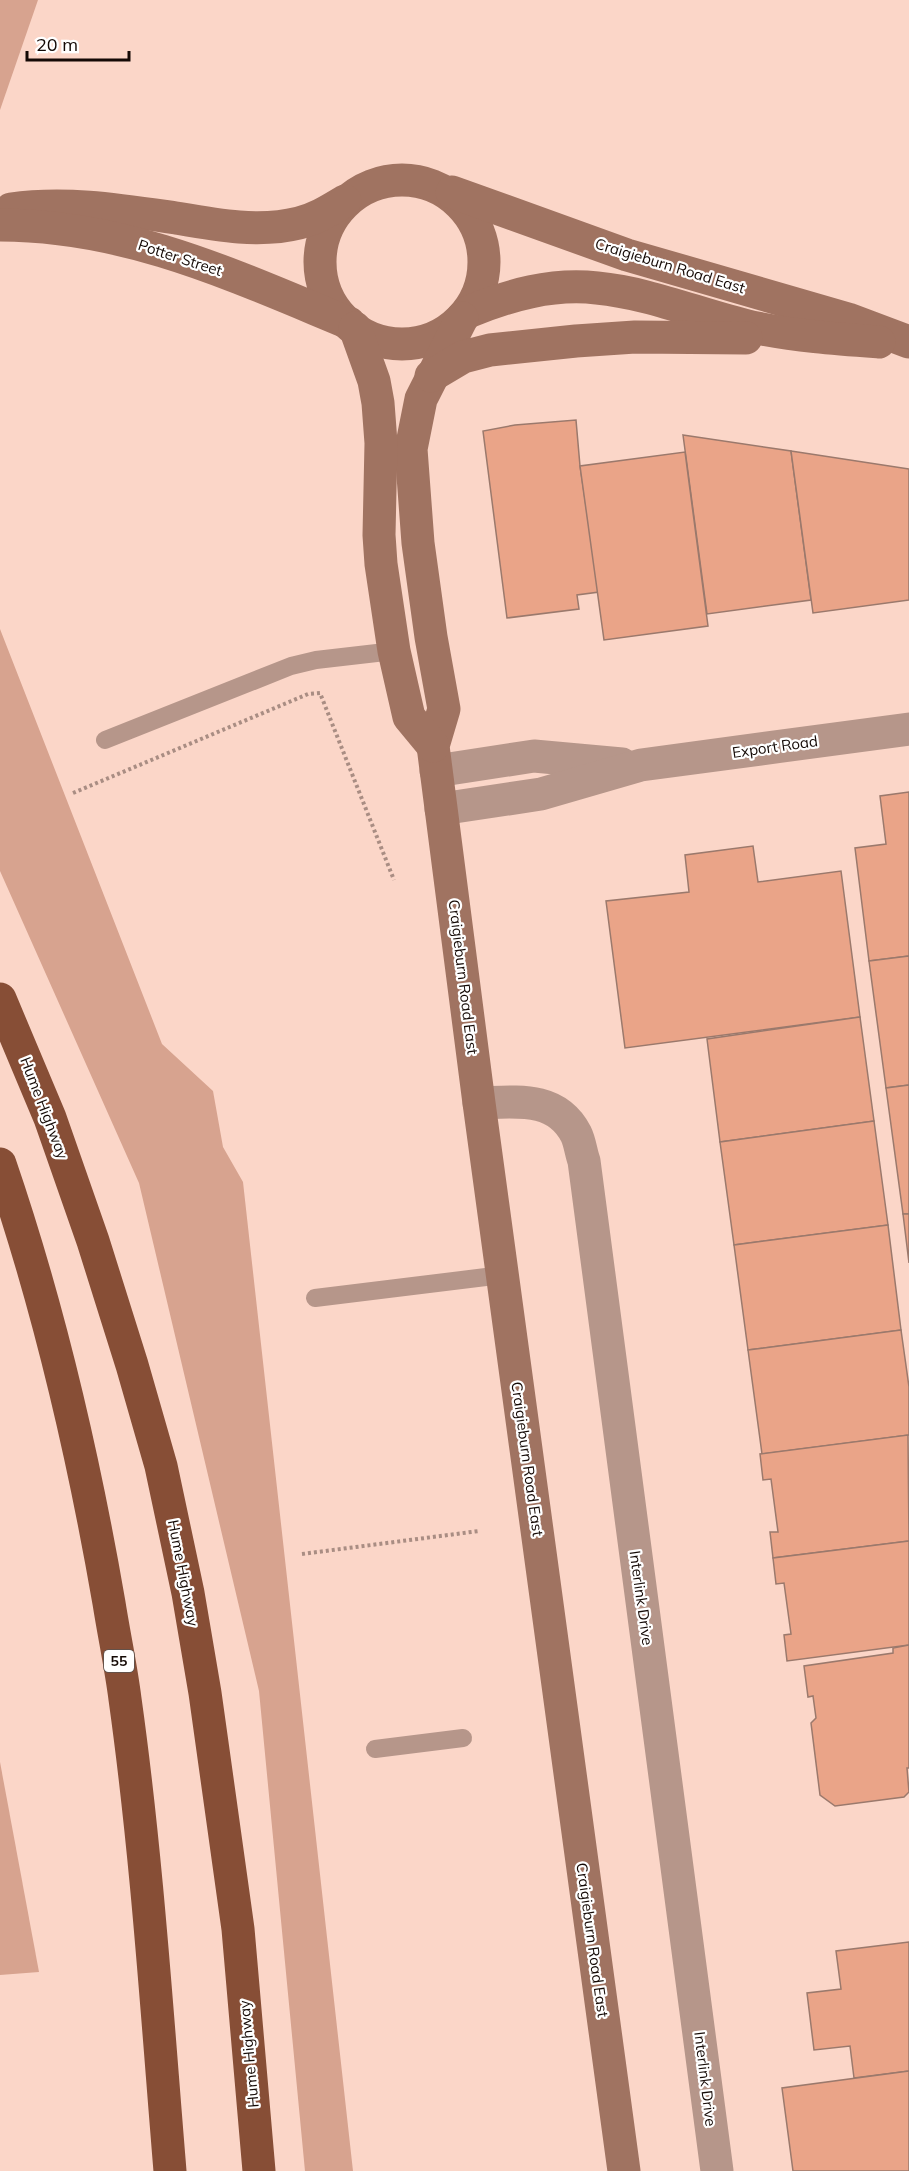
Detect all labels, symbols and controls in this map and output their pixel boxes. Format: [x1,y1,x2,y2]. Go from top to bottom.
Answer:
scale bar [27,24,129,62]
text: 20 m [36,33,78,56]
street label: Craigieburn Road East [593,234,747,297]
street label: Potter Street [136,235,225,280]
street label: Export Road [731,731,819,762]
street label: Craigieburn Road East [445,898,482,1055]
street label: Hume Highway [16,1054,73,1162]
street label: Craigieburn Road East [507,1380,548,1537]
street label: Hume Highway [164,1518,203,1628]
street label: Interlink Drive [625,1549,658,1646]
road number: 55 [104,1650,134,1672]
street label: Craigieburn Road East [572,1861,613,2018]
street label: Hume Highway [234,1999,263,2109]
street label: Interlink Drive [690,2031,721,2127]

